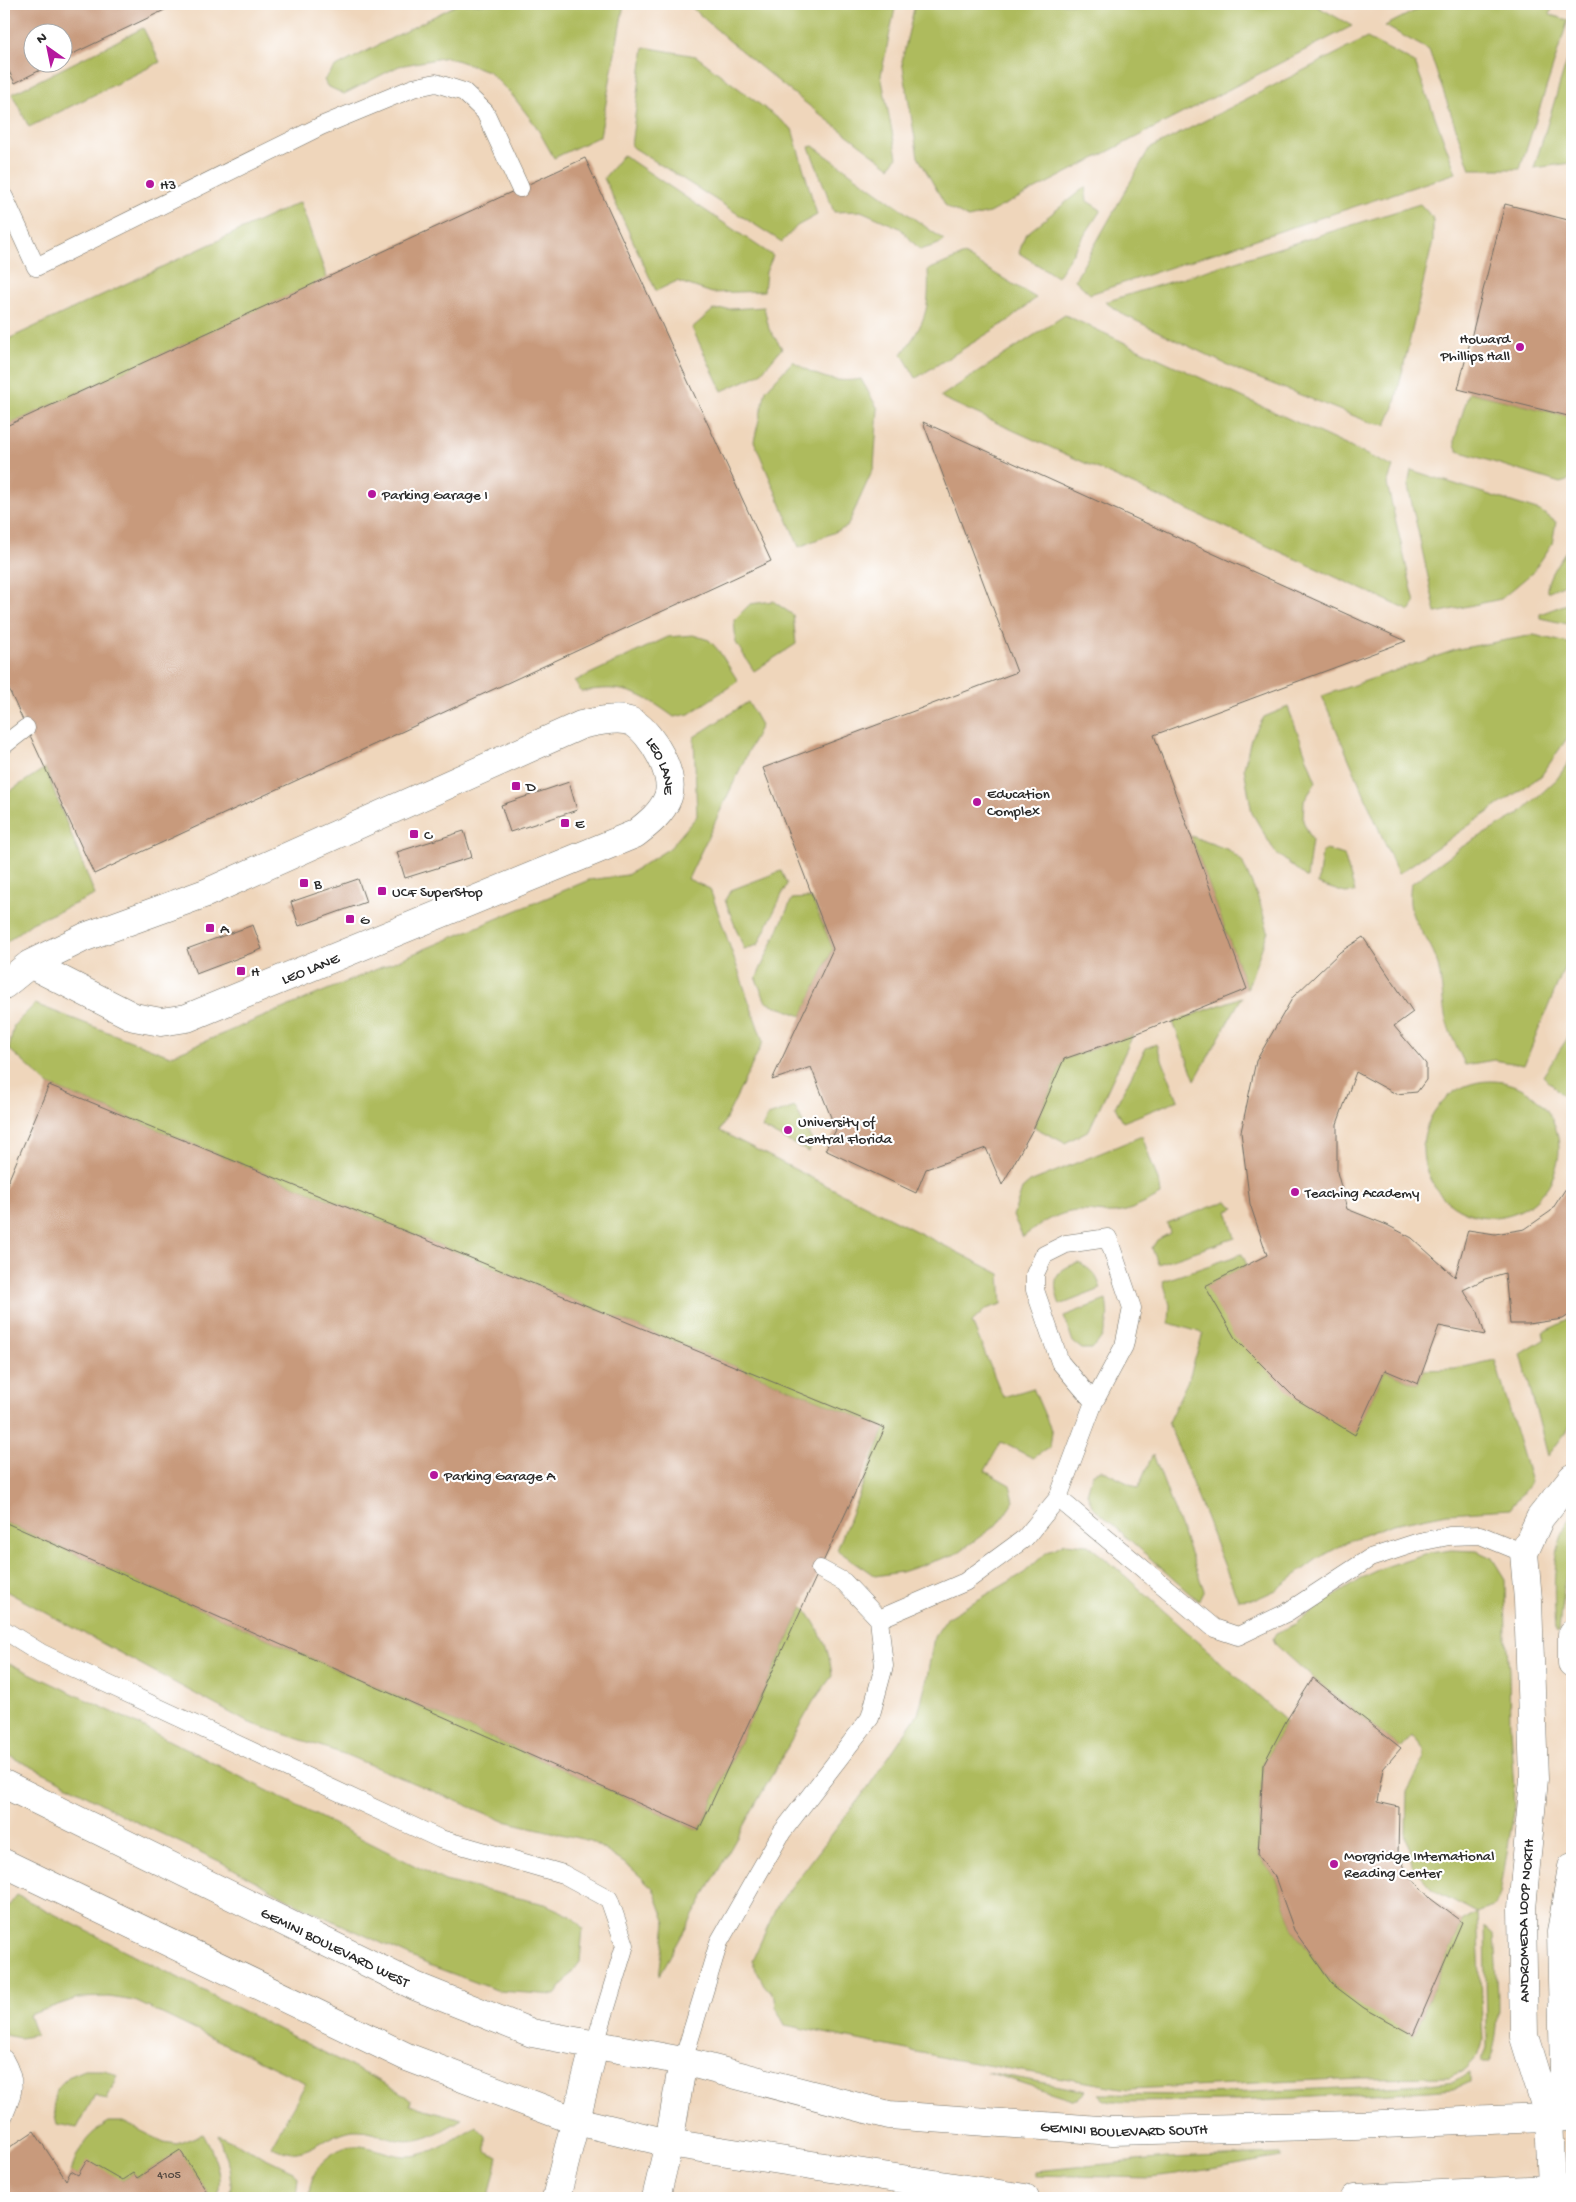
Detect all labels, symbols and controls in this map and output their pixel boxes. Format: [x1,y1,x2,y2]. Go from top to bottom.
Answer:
north arrow [22,22,72,72]
text: N [34,30,51,49]
place label: H3 [160,177,177,195]
marker: H3 [144,178,156,190]
place label: Howard Phillips Hall [1440,331,1511,366]
marker: Howard Phillips Hall [1514,341,1526,353]
place label: Parking Garage I [381,487,488,505]
marker: Parking Garage I [366,488,378,500]
street label: LEO LANE [641,734,677,796]
place label: D [525,779,536,797]
marker: D [510,780,522,792]
place label: Education Complex [987,786,1050,821]
marker: Education Complex [971,796,983,808]
place label: E [575,816,585,834]
marker: E [559,817,571,829]
place label: C [424,827,433,845]
marker: C [408,828,420,840]
place label: B [313,876,322,894]
marker: B [298,877,310,889]
place label: UCF SuperStop [392,884,483,902]
marker: UCF SuperStop [376,885,388,897]
place label: G [360,912,370,930]
marker: G [344,913,356,925]
place label: A [220,921,230,939]
marker: A [204,922,216,934]
street label: LEO LANE [279,950,343,990]
place label: H [251,964,260,982]
marker: H [235,965,247,977]
place label: University of Central Florida [798,1114,893,1149]
marker: University of Central Florida [782,1124,794,1136]
place label: Teaching Academy [1304,1185,1420,1203]
marker: Teaching Academy [1289,1186,1301,1198]
place label: Parking Garage A [443,1468,556,1486]
marker: Parking Garage A [428,1469,440,1481]
street label: ANDROMEDA LOOP NORTH [1515,1838,1539,2003]
place label: Morgridge International Reading Center [1344,1848,1495,1883]
marker: Morgridge International Reading Center [1328,1858,1340,1870]
street label: GEMINI BOULEVARD WEST [257,1904,413,1993]
street label: GEMINI BOULEVARD SOUTH [1040,2119,1208,2142]
house number: 4105 [157,2169,181,2183]

